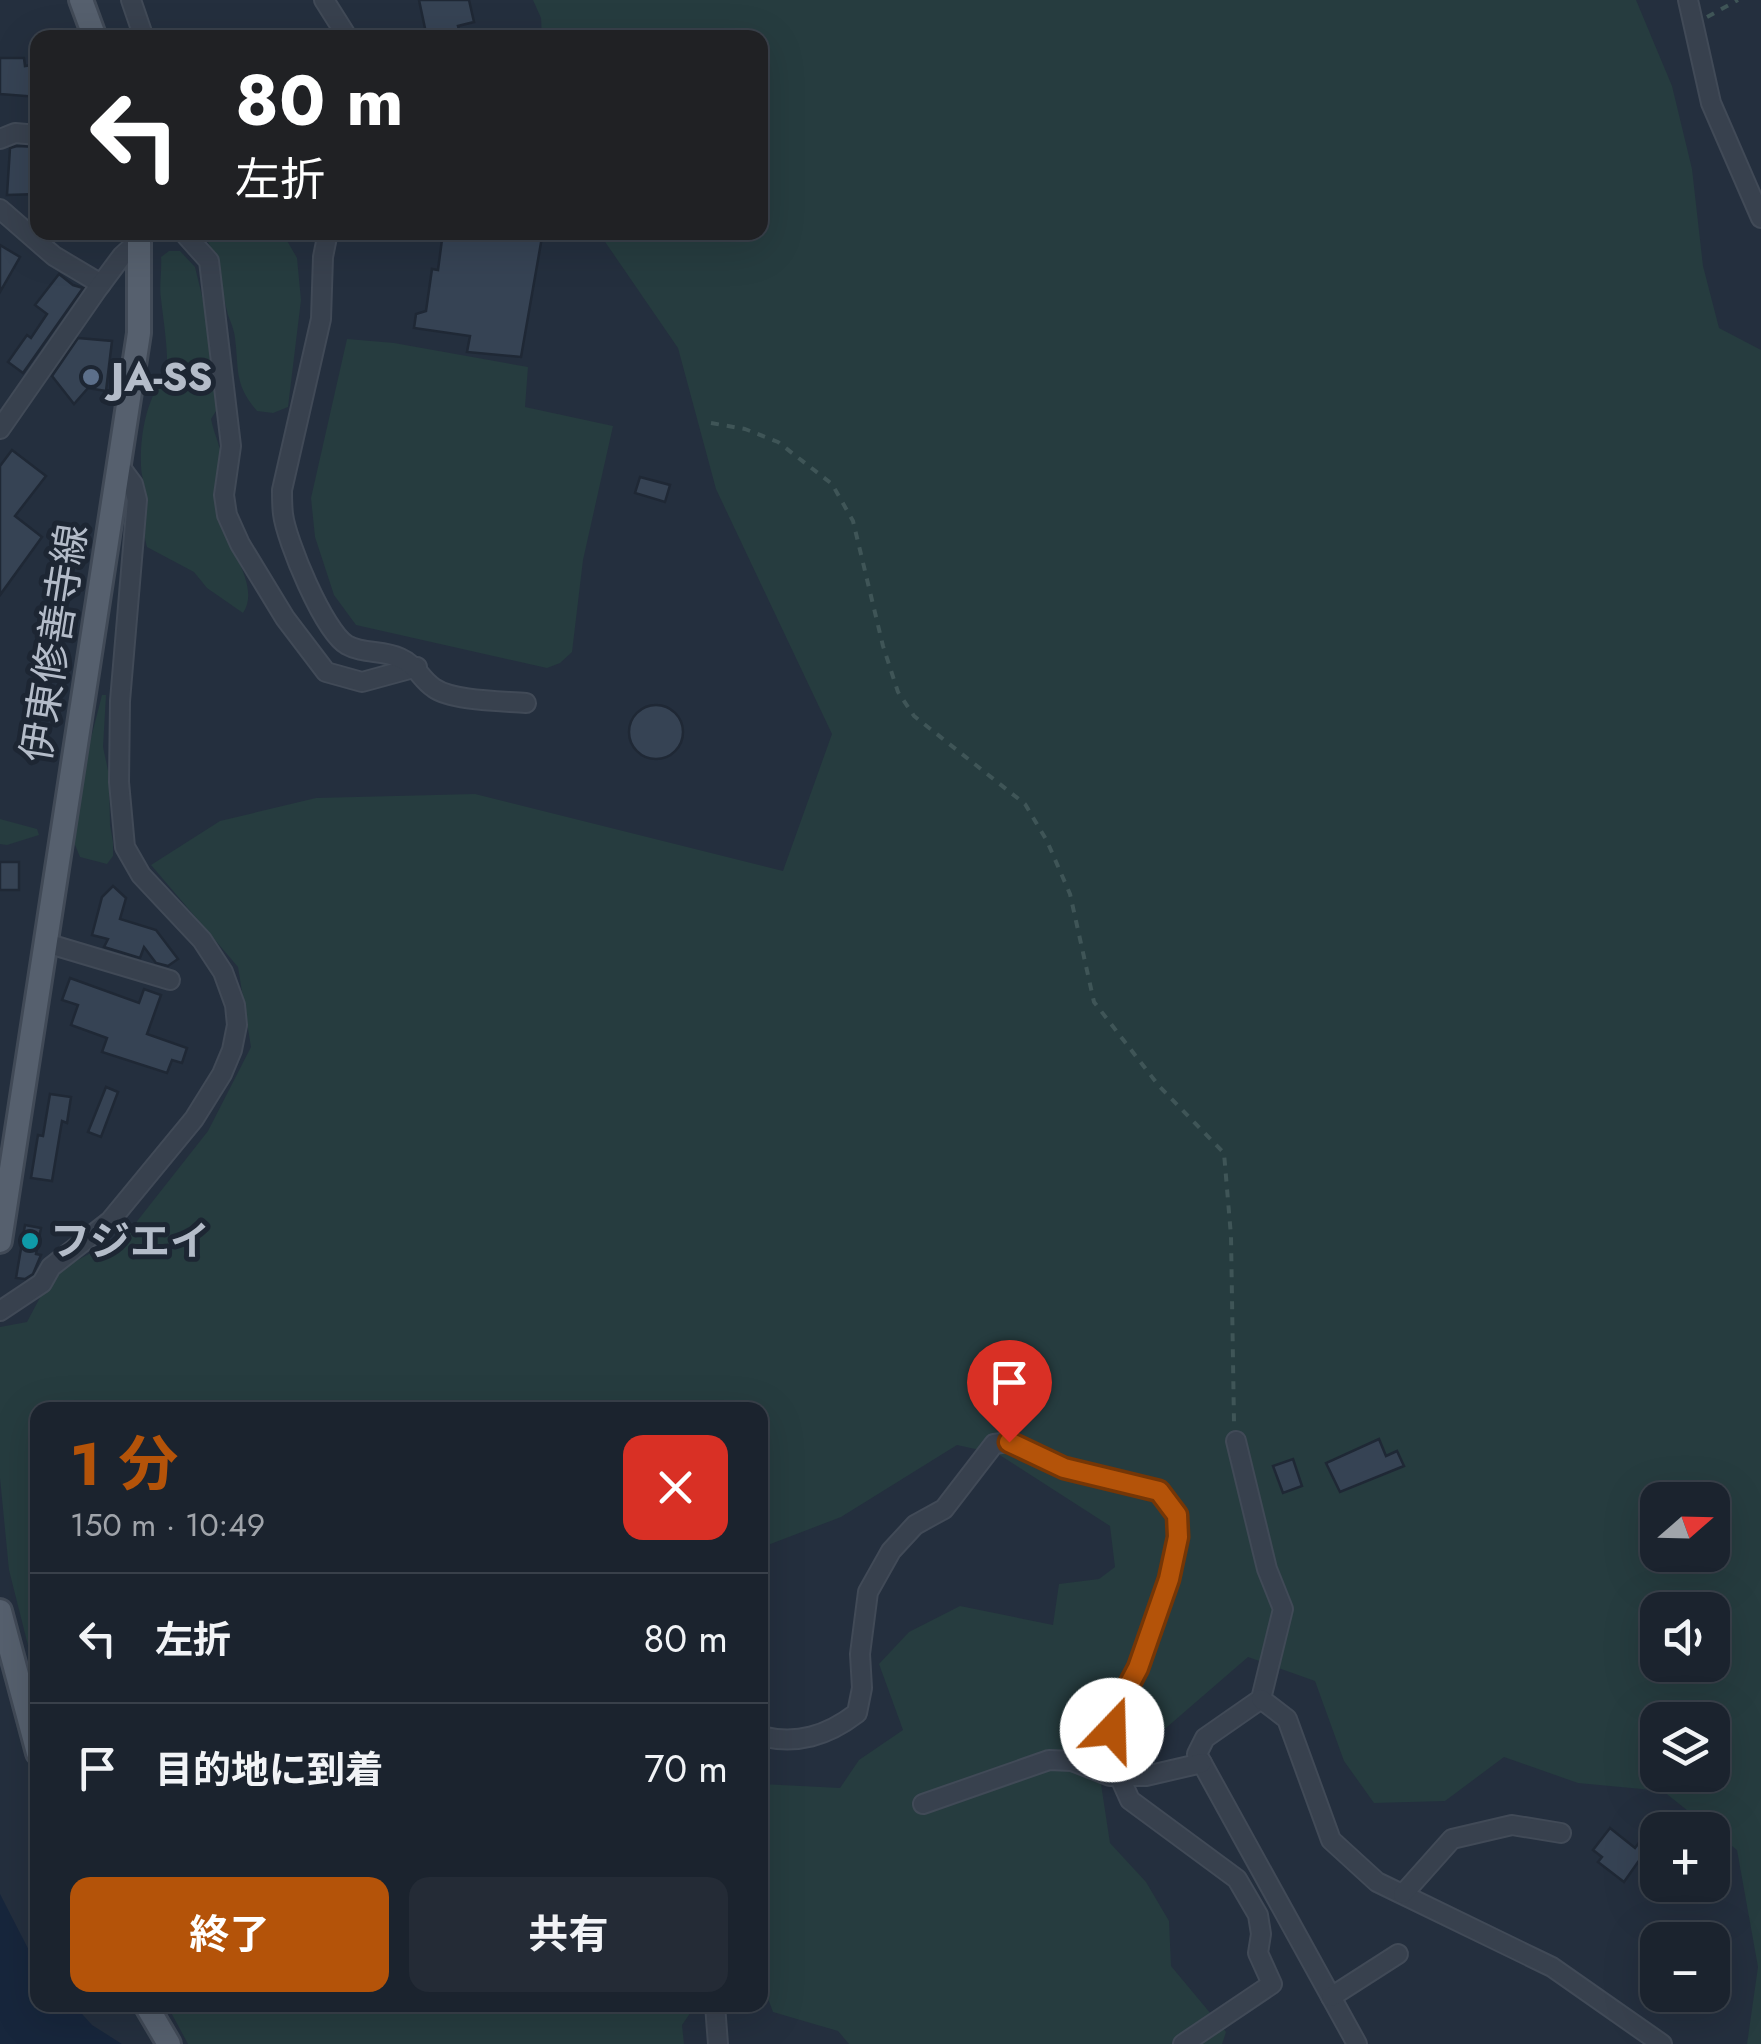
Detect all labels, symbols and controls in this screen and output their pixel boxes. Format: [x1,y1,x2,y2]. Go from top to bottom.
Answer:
text: 80 m [235,50,404,151]
icon: left [70,70,200,200]
text: 左折 [235,147,325,212]
place label: JA-SS [104,348,212,406]
marker: JA-SS [80,366,102,388]
street label: 伊東修善寺線 [7,520,101,766]
place label: フジエイ [50,1212,210,1270]
marker: フジエイ [19,1230,41,1252]
pin [967,1340,1052,1443]
icon: arrive [982,1355,1037,1410]
text: 1 分 [70,1421,179,1508]
button: close [623,1435,728,1540]
north arrow [1640,1482,1730,1572]
map controls [1640,1482,1730,2012]
text: 150 m · 10:49 [70,1502,265,1548]
button: sound [1640,1592,1730,1682]
icon: left [70,1611,125,1666]
text: 80 m [643,1611,728,1666]
text: 左折 [155,1612,231,1667]
position arrow [1060,1678,1164,1782]
button: layers [1640,1702,1730,1792]
icon: arrive [70,1741,125,1796]
text: 70 m [644,1741,728,1796]
text: 目的地に到着 [155,1742,383,1797]
button: + [1640,1812,1730,1902]
button: 終了 [70,1877,389,1992]
button: 共有 [409,1877,728,1992]
button: − [1640,1922,1730,2012]

